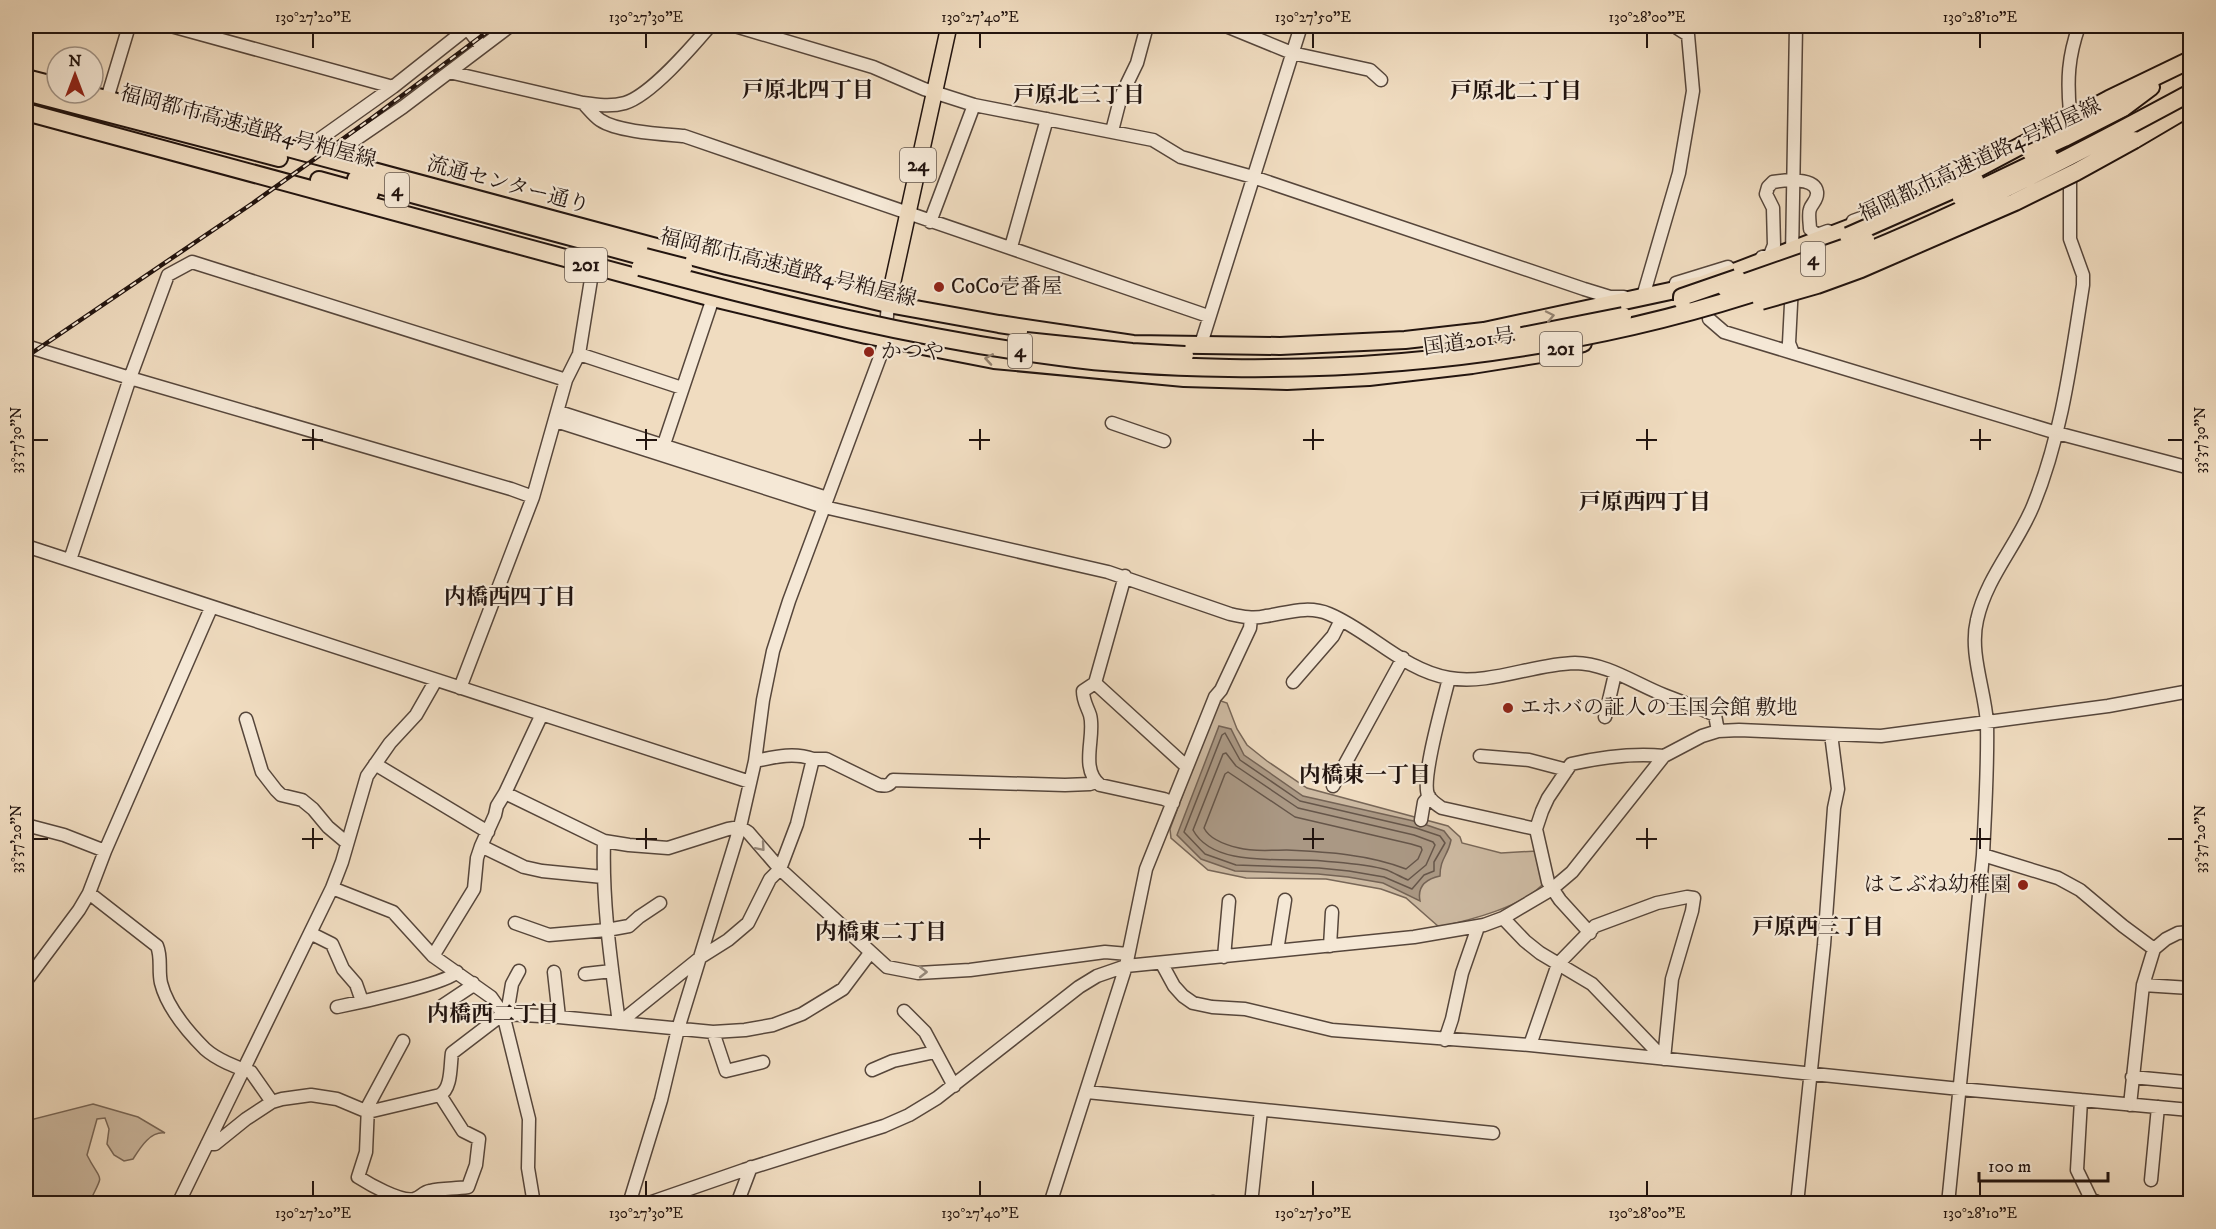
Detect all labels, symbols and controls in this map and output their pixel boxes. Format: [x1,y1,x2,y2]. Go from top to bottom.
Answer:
text: 130°27'20"E [275,8,351,27]
text: 130°27'30"E [609,8,684,27]
text: 130°27'40"E [941,8,1019,27]
text: 130°27'50"E [1275,8,1352,27]
text: 130°28'00"E [1609,8,1686,27]
text: 130°28'10"E [1943,8,2018,27]
north arrow [45,45,105,105]
text: N [68,51,82,71]
district label: 戸原北四丁目 [742,77,874,104]
district label: 戸原北二丁目 [1450,78,1582,105]
street label: 福岡都市高速道路4号粕屋線 [117,80,379,174]
district label: 戸原北三丁目 [1013,82,1145,109]
street label: 福岡都市高速道路4号粕屋線 [1855,92,2105,228]
road number: 24 [900,148,936,182]
street label: 流通センター通り [424,151,592,219]
road number: 4 [385,173,409,207]
street label: 福岡都市高速道路4号粕屋線 [657,223,919,313]
road number: 4 [1801,242,1825,276]
road number: 201 [565,248,607,282]
place label: CoCo壱番屋 [951,274,1062,300]
marker: CoCo壱番屋 [932,280,946,294]
one-way arrow [1545,310,1555,323]
street label: 国道201号 [1422,323,1516,361]
road number: 201 [1540,332,1582,366]
road number: 4 [1008,334,1032,368]
place label: かつや [881,339,944,365]
marker: かつや [862,345,876,359]
one-way arrow [984,354,994,366]
text: 33°37'30"N [7,407,26,473]
text: 33°37'30"N [2191,407,2210,473]
district label: 戸原西四丁目 [1579,489,1711,516]
district label: 内橋西四丁目 [444,584,576,611]
place label: エホバの証人の王国会館 敷地 [1520,695,1798,721]
marker: エホバの証人の王国会館 敷地 [1501,701,1515,715]
district label: 内橋東一丁目 [1299,762,1431,789]
text: 33°37'20"N [7,805,26,873]
text: 33°37'20"N [2191,805,2210,873]
one-way arrow [754,840,765,851]
place label: はこぶね幼稚園 [1864,872,2011,898]
marker: はこぶね幼稚園 [2016,878,2030,892]
district label: 戸原西三丁目 [1752,914,1884,941]
district label: 内橋東二丁目 [815,919,947,946]
one-way arrow [918,966,927,978]
district label: 内橋西二丁目 [427,1001,559,1028]
scale bar [1979,1145,2108,1183]
text: 100 m [1988,1156,2031,1178]
text: 130°27'20"E [275,1204,351,1223]
text: 130°27'30"E [609,1204,684,1223]
text: 130°27'40"E [941,1204,1019,1223]
text: 130°27'50"E [1275,1204,1352,1223]
text: 130°28'00"E [1609,1204,1686,1223]
text: 130°28'10"E [1943,1204,2018,1223]

